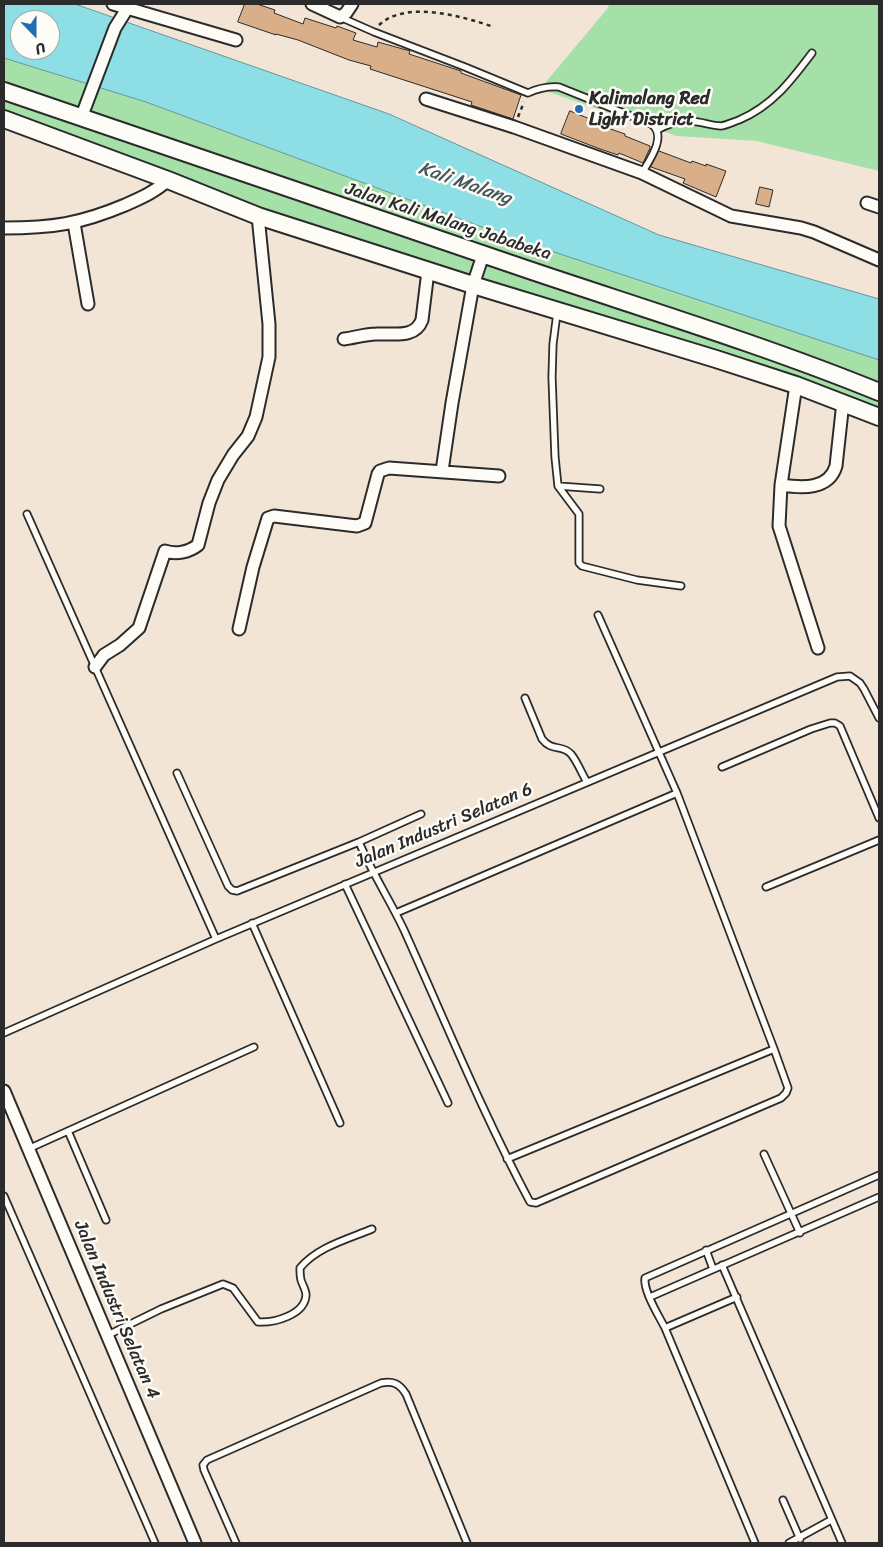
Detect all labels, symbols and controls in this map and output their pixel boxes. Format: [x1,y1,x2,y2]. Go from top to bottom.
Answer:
north arrow [10,10,60,60]
text: U [31,35,49,62]
place label: Kalimalang Red Light District [589,88,709,130]
marker: Kalimalang Red Light District [573,103,585,115]
water label: Kali Malang [416,158,514,210]
street label: Jalan Kali Malang Jababeka [342,178,554,266]
street label: Jalan Industri Selatan 6 [352,779,536,873]
street label: Jalan Industri Selatan 4 [69,1218,163,1402]

